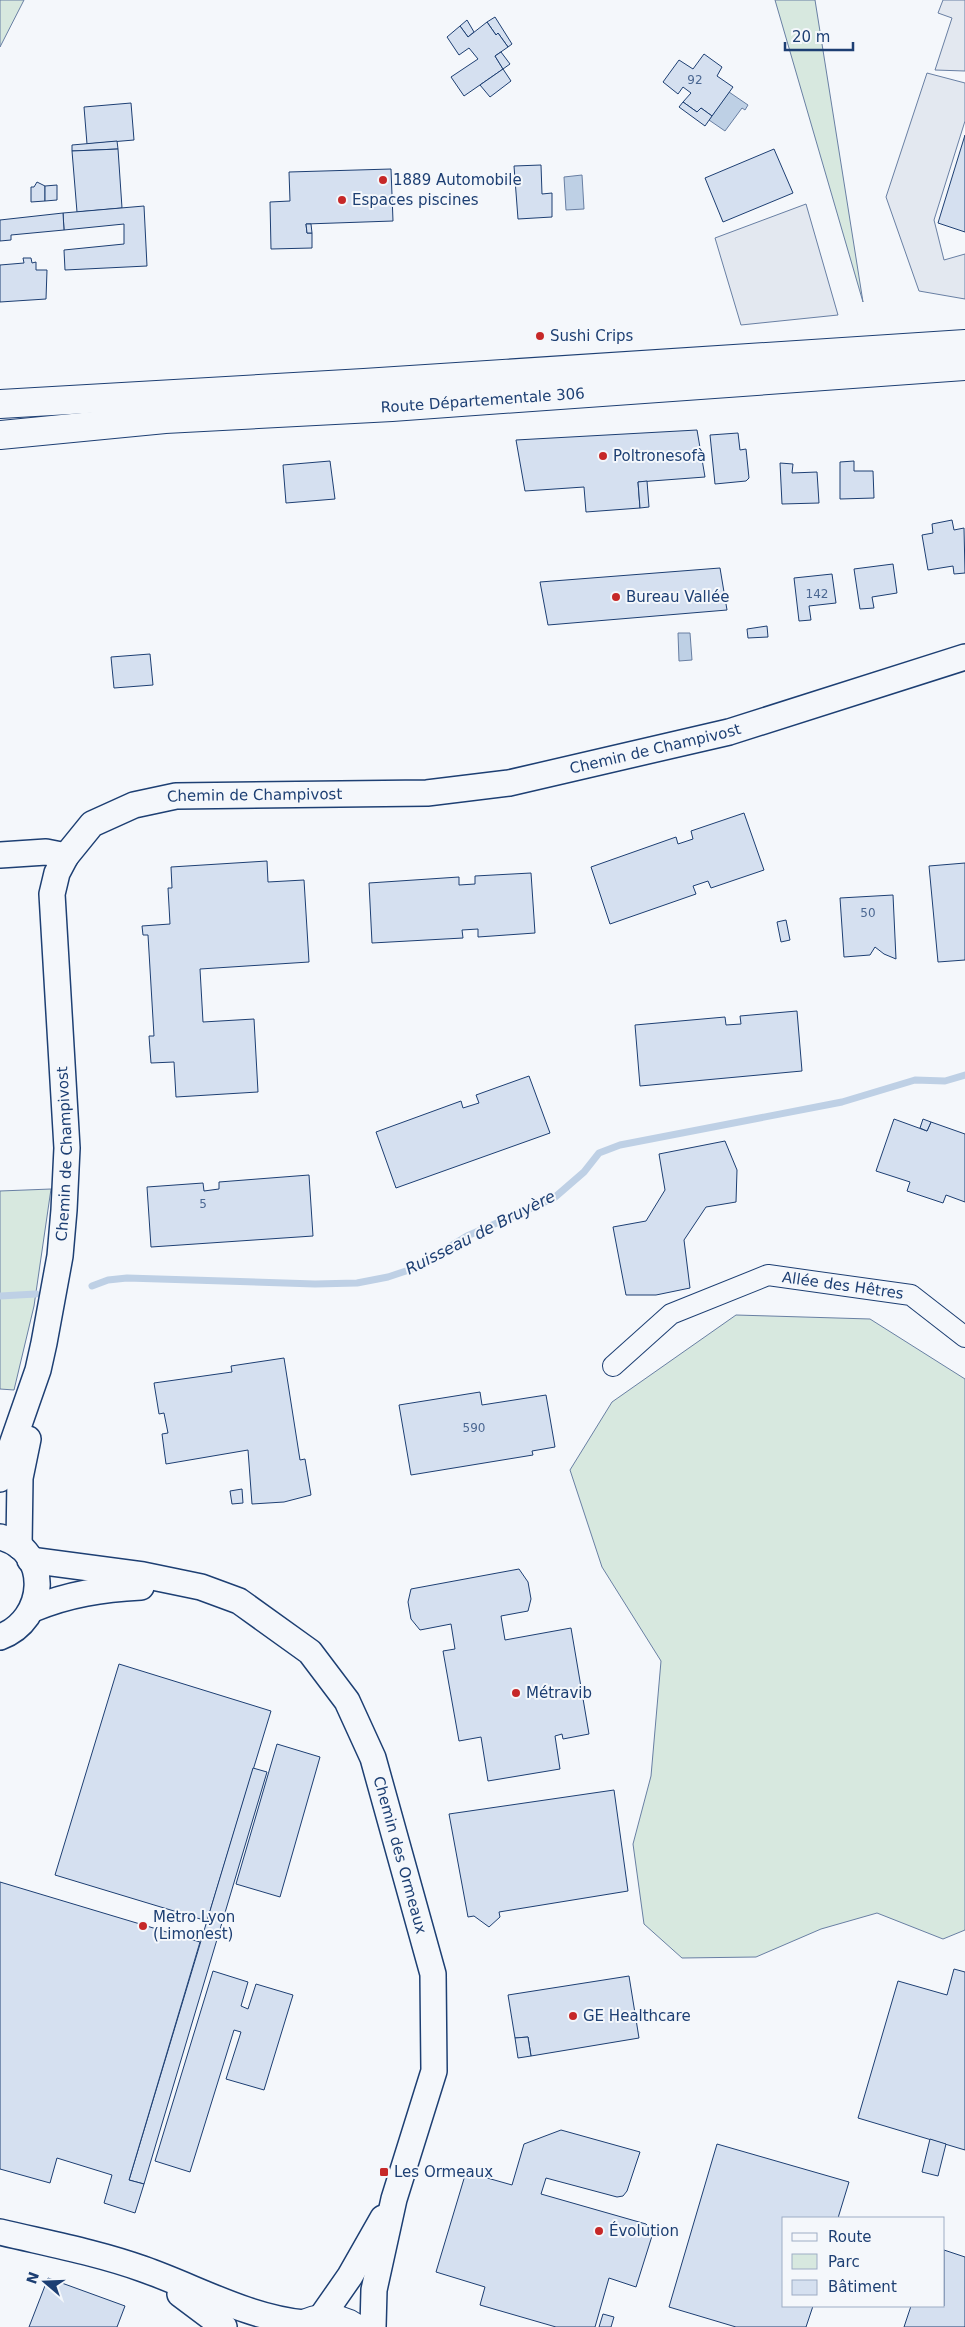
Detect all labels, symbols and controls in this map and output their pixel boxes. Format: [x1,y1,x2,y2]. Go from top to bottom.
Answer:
scale bar [785,20,852,52]
text: 20 m [792,28,830,46]
house number: 92 [687,73,703,87]
place label: 1889 Automobile [393,171,522,189]
marker: 1889 Automobile [377,174,389,186]
place label: Espaces piscines [352,191,479,209]
marker: Espaces piscines [336,194,348,206]
place label: Sushi Crips [550,327,634,345]
marker: Sushi Crips [534,330,546,342]
street label: Route Départementale 306 [380,384,585,417]
place label: Poltronesofà [613,447,706,465]
marker: Poltronesofà [597,450,609,462]
house number: 142 [806,587,828,601]
place label: Bureau Vallée [626,588,729,606]
marker: Bureau Vallée [610,591,622,603]
street label: Chemin de Champivost [568,720,743,778]
street label: Chemin de Champivost [165,785,342,807]
house number: 50 [860,906,876,920]
street label: Chemin de Champivost [52,1066,76,1242]
water label: Ruisseau de Bruyère [402,1186,559,1279]
house number: 5 [199,1197,207,1211]
street label: Allée des Hêtres [781,1268,905,1303]
house number: 590 [463,1421,485,1435]
place label: Métravib [526,1684,592,1702]
marker: Métravib [510,1687,522,1699]
street label: Chemin des Ormeaux [370,1774,430,1936]
place label: Metro Lyon (Limonest) [153,1908,235,1943]
marker: Metro Lyon (Limonest) [137,1920,149,1932]
place label: GE Healthcare [583,2007,691,2025]
marker: GE Healthcare [567,2010,579,2022]
place label: Les Ormeaux [394,2163,493,2181]
marker: Les Ormeaux [378,2166,390,2178]
legend [782,2217,945,2307]
place label: Évolution [609,2221,679,2240]
marker: Évolution [593,2225,605,2237]
text: Route [828,2228,872,2246]
text: Parc [828,2253,860,2271]
north arrow [20,2257,70,2307]
text: N [23,2270,42,2286]
text: Bâtiment [828,2278,897,2296]

